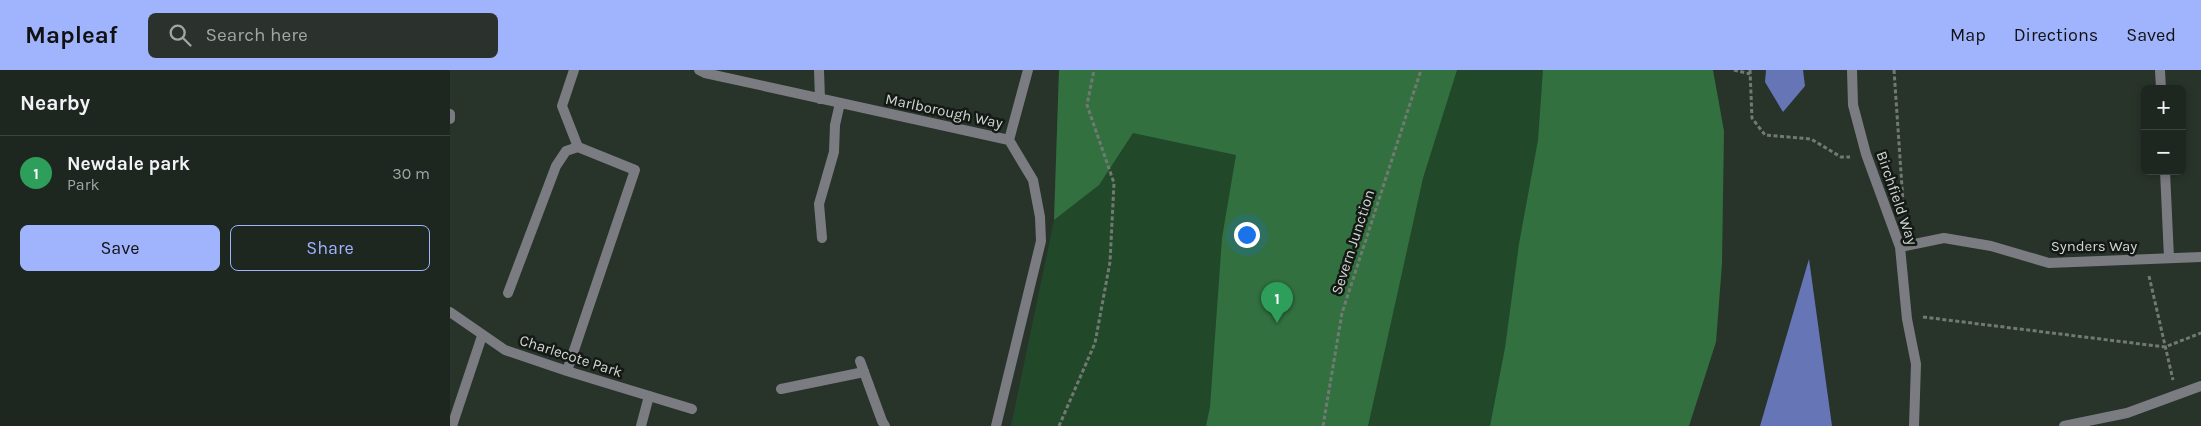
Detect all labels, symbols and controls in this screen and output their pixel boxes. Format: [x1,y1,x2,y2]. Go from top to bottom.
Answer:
search box [148,13,498,58]
text: Mapleaf [25,21,118,49]
icon: search [166,21,194,49]
text: Search here [206,24,308,46]
text: Map [1950,24,1986,46]
text: Directions [2014,24,2098,46]
text: Saved [2126,24,2176,46]
map controls [2141,85,2186,175]
button: + [2141,85,2186,130]
street label: Marlborough Way [884,90,1004,132]
text: Nearby [20,91,90,115]
button: − [2141,130,2186,175]
street label: Birchfield Way [1873,149,1921,247]
text: Newdale park [67,153,190,175]
text: 1 [33,164,39,183]
text: 30 m [392,164,430,183]
text: Park [67,175,99,194]
street label: Severn Junction [1328,187,1378,297]
your location [1234,222,1260,248]
button: Save [20,225,220,271]
button: Share [230,225,430,271]
street label: Synders Way [2051,237,2137,255]
pin: 1 [1261,282,1293,323]
street label: Charlecote Park [517,331,625,381]

